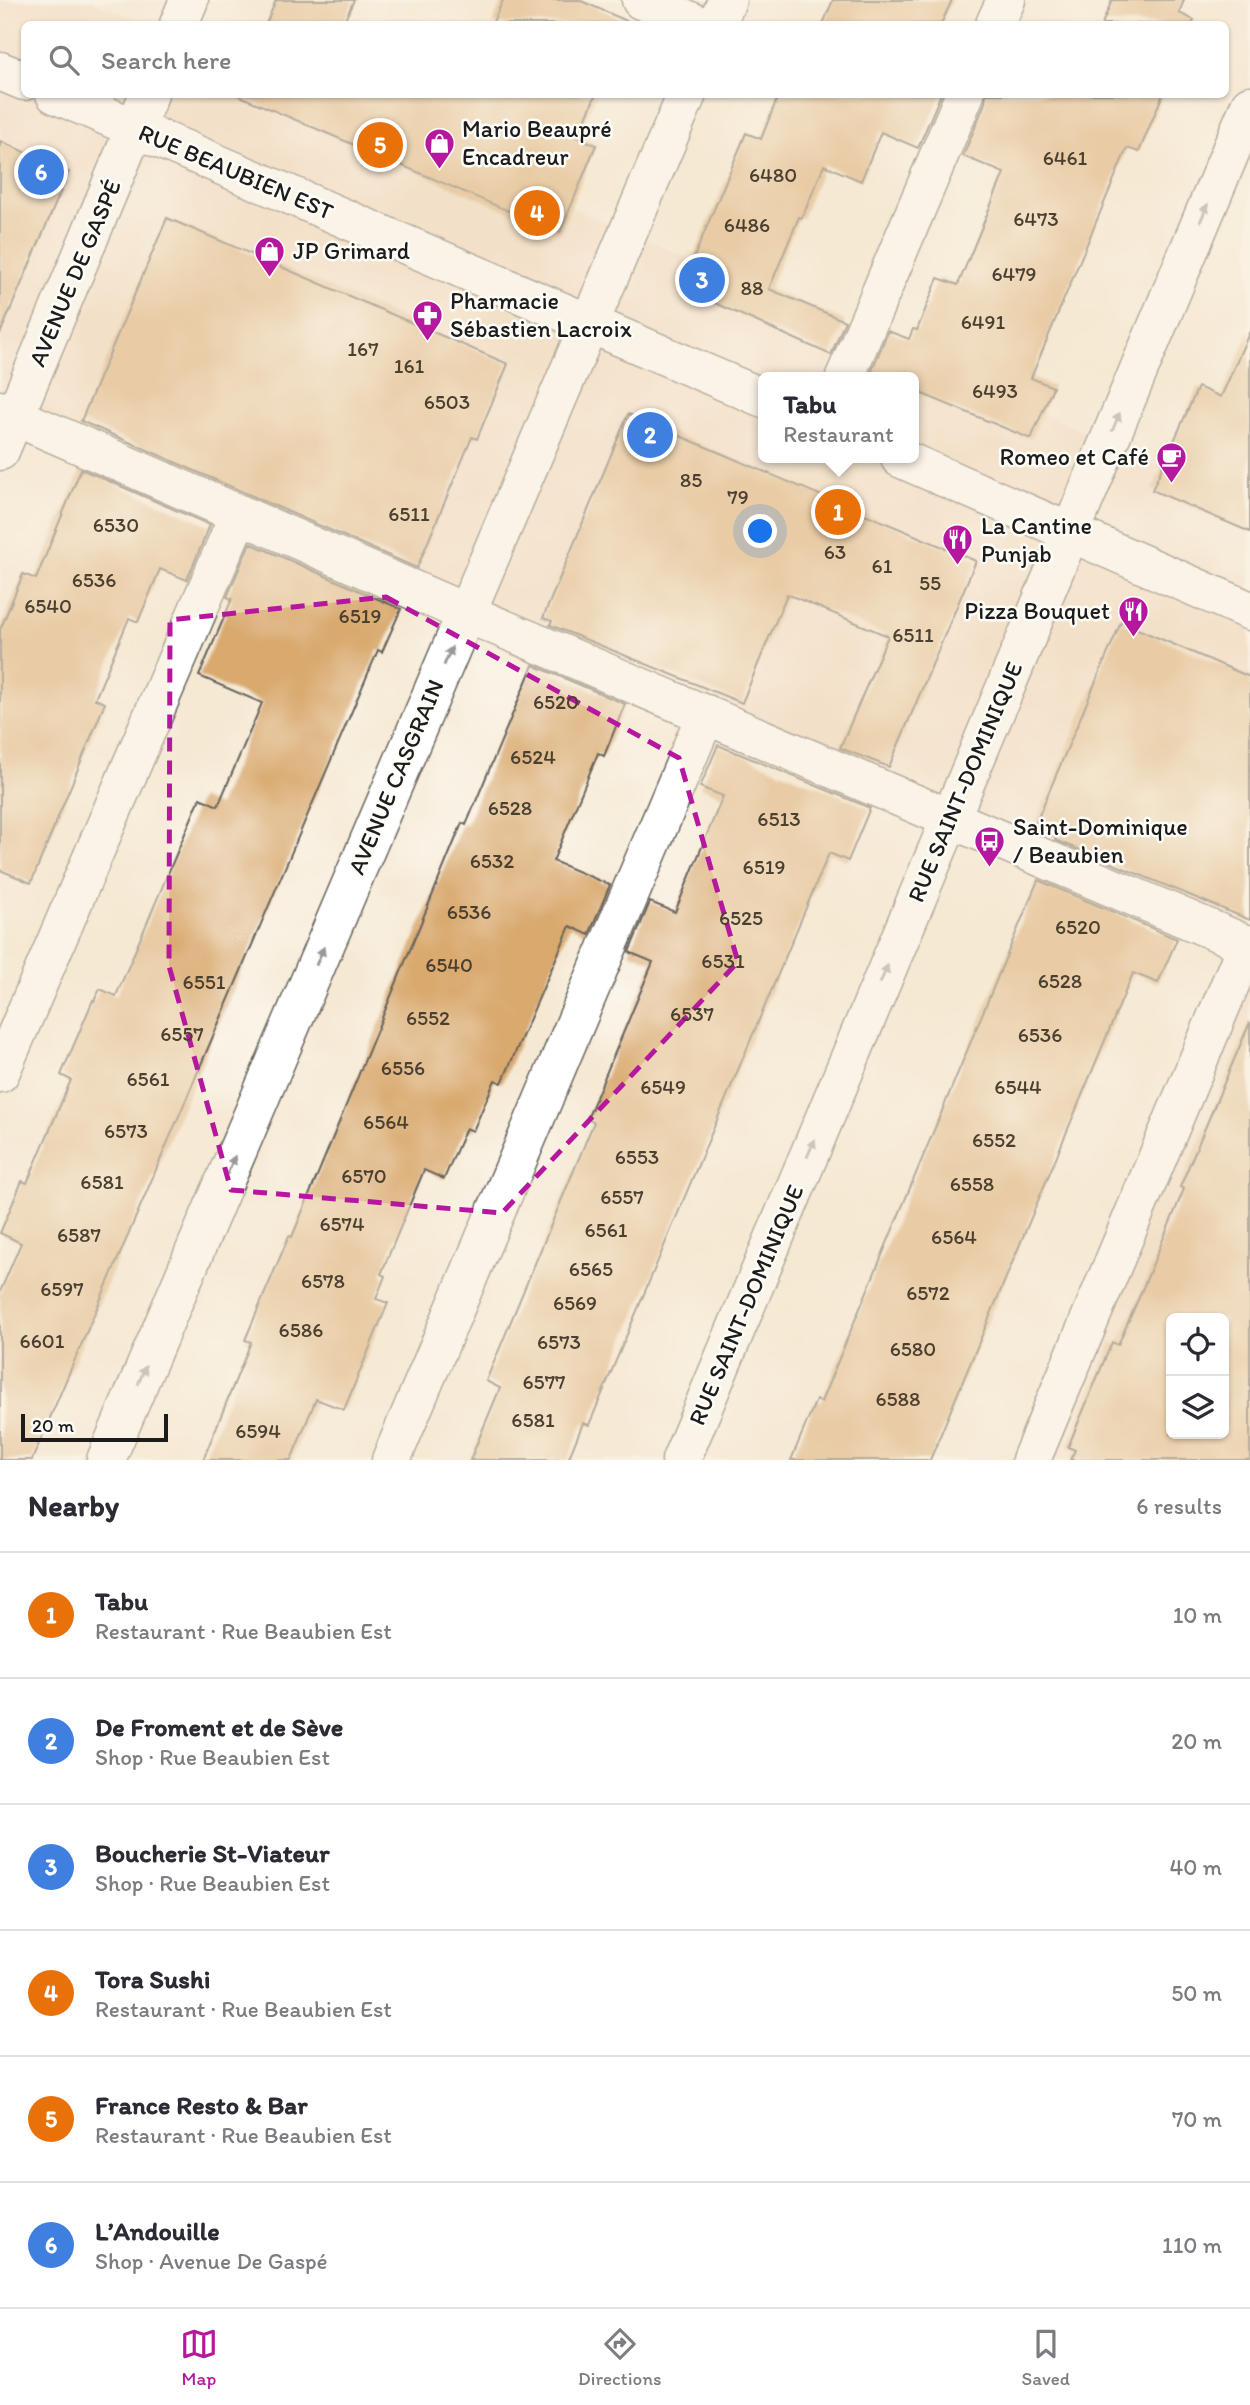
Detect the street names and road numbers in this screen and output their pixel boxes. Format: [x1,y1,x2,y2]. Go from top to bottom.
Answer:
street label: RUE BEAUBIEN EST [134,117,338,226]
street label: AVENUE DE GASPÉ [22,175,127,371]
street label: RUE SAINT-DOMINIQUE [901,657,1028,906]
street label: AVENUE CASGRAIN [341,675,450,879]
street label: RUE SAINT-DOMINIQUE [682,1180,809,1429]

